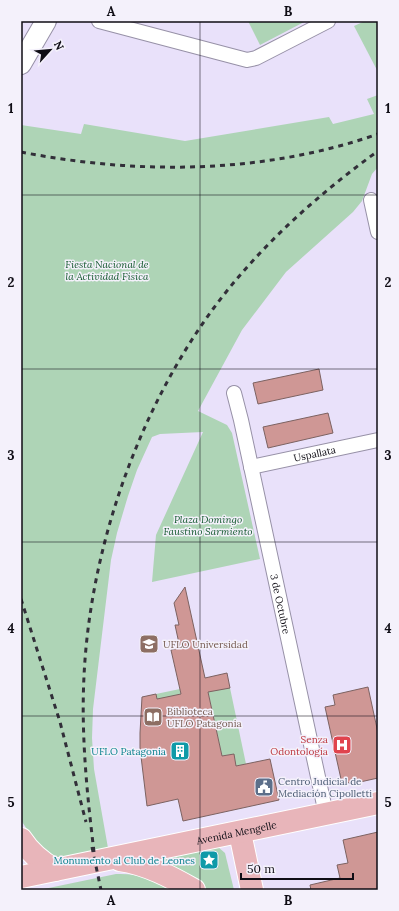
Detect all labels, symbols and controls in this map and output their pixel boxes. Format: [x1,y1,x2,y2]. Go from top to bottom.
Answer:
text: A [107,3,116,20]
text: B [284,3,293,20]
north arrow [30,30,70,70]
text: N [51,38,67,53]
text: 1 [8,100,14,117]
text: 1 [385,100,391,117]
park label: Fiesta Nacional de la Actividad Física [65,258,149,283]
text: 2 [8,274,15,291]
text: 2 [385,274,392,291]
street label: Uspallata [292,443,337,465]
text: 3 [7,447,15,464]
text: 3 [384,447,392,464]
park label: Plaza Domingo Faustino Sarmiento [163,513,253,538]
street label: 3 de Octubre [267,573,293,636]
text: 4 [7,620,15,637]
text: 4 [384,620,392,637]
school or university icon: UFLO Universidad [138,633,160,655]
place label: UFLO Universidad [163,638,248,651]
place label: Biblioteca UFLO Patagonia [167,705,242,730]
library icon: Biblioteca UFLO Patagonia [142,706,164,728]
place label: Senza Odontología [270,733,328,758]
hospital icon: Senza Odontología [331,734,353,756]
building icon: UFLO Patagonia [169,740,191,762]
place label: UFLO Patagonia [91,745,166,758]
place label: Centro Judicial de Mediación Cipolletti [278,775,372,800]
public building icon: Centro Judicial de Mediación Cipolletti [253,776,275,798]
text: 5 [7,794,15,811]
text: 5 [384,794,392,811]
street label: Avenida Mengelle [194,818,278,848]
place icon: Monumento al Club de Leones [198,849,220,871]
place label: Monumento al Club de Leones [54,854,195,867]
scale bar [241,855,353,881]
text: 50 m [247,861,275,876]
text: A [107,892,116,909]
text: B [284,892,293,909]

